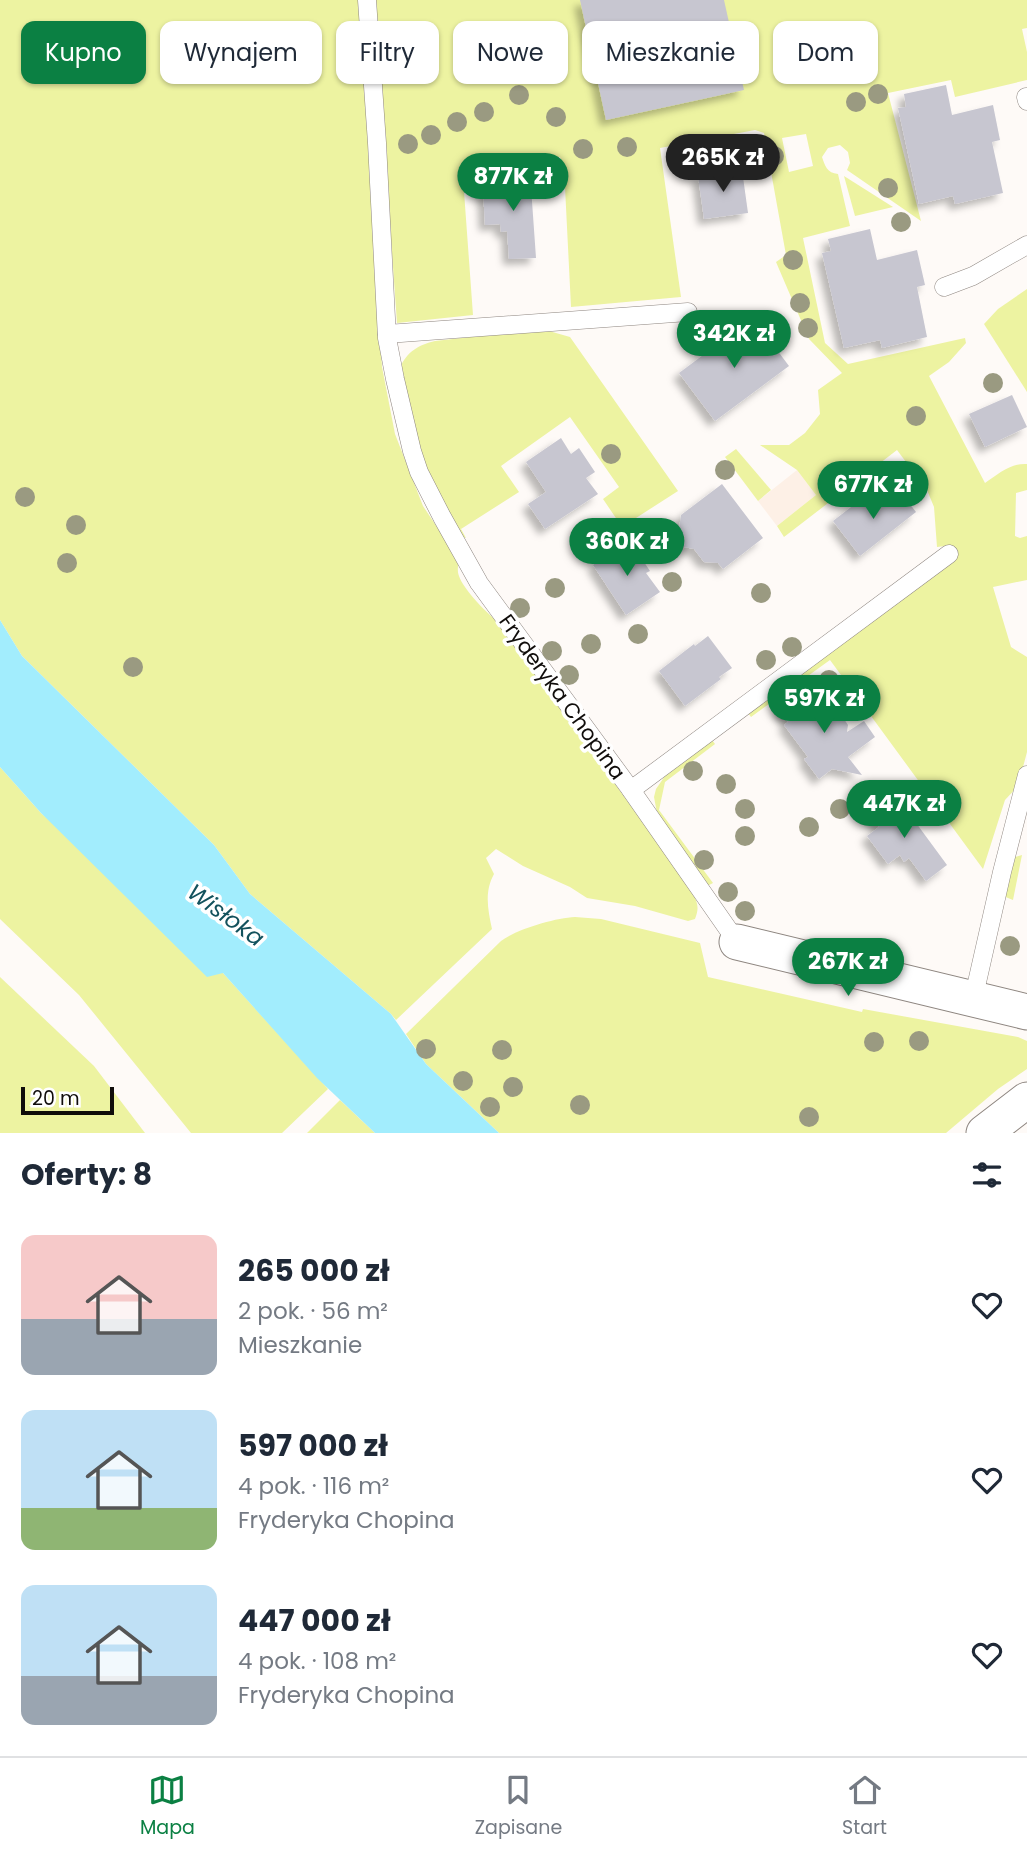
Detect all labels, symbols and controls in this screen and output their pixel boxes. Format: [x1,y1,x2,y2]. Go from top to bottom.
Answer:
chip: Kupno [21,21,146,84]
chip: Wynajem [160,21,322,84]
chip: Filtry [336,21,439,84]
chip: Nowe [453,21,568,84]
chip: Mieszkanie [582,21,759,84]
chip: Dom [773,21,878,84]
pin: 265K zł [658,134,788,194]
text: 265K zł [682,141,764,173]
pin: 877K zł [448,154,578,213]
text: 877K zł [473,160,553,192]
pin: 342K zł [669,310,799,370]
text: 342K zł [693,317,775,349]
pin: 677K zł [808,462,938,521]
text: 677K zł [834,468,912,500]
pin: 360K zł [562,518,692,578]
text: 360K zł [585,525,669,557]
street label: Fryderyka Chopina [493,608,632,785]
pin: 597K zł [759,676,889,735]
text: 597K zł [783,682,865,714]
pin: 447K zł [839,780,969,840]
text: 447K zł [862,787,946,819]
water label: Wisłoka [181,876,271,954]
pin: 267K zł [783,939,913,998]
text: 267K zł [808,945,888,977]
scale bar [21,1084,114,1116]
text: 20 m [32,1085,80,1112]
text: Oferty: 8 [21,1153,152,1196]
icon: filters [968,1156,1006,1194]
text: 265 000 zł [238,1249,390,1292]
icon: home [77,1263,161,1347]
icon: heart [968,1286,1006,1324]
text: 2 pok. · 56 m² [238,1295,388,1327]
text: Mieszkanie [238,1329,362,1361]
text: 597 000 zł [238,1424,388,1467]
icon: home [77,1438,161,1522]
icon: heart [968,1461,1006,1499]
text: 4 pok. · 116 m² [238,1470,389,1502]
text: Fryderyka Chopina [238,1504,455,1536]
text: 447 000 zł [238,1599,391,1642]
icon: home [77,1613,161,1697]
icon: heart [968,1636,1006,1674]
text: 4 pok. · 108 m² [238,1645,396,1677]
text: Fryderyka Chopina [238,1679,455,1711]
tab: Mapa [140,1771,195,1842]
tab: Zapisane [475,1771,562,1842]
tab: Start [842,1771,887,1842]

